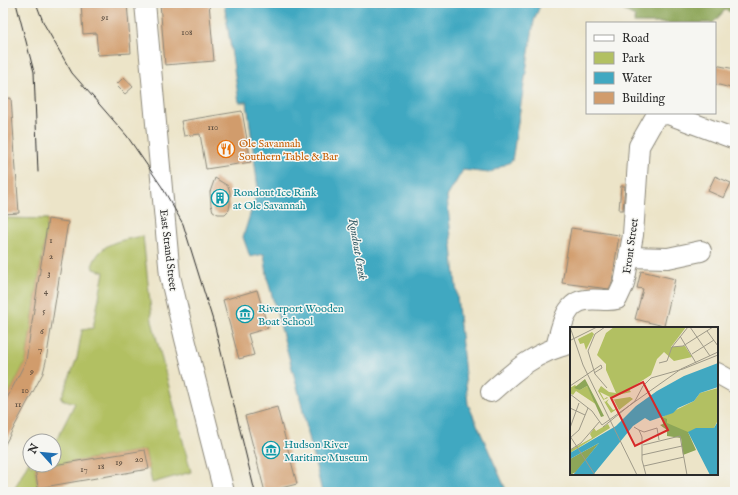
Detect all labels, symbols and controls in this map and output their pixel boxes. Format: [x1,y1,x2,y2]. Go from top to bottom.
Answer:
house number: 91 [100,12,109,23]
legend [586,22,716,114]
house number: 108 [181,27,193,38]
text: Road [622,31,650,46]
text: Park [622,51,645,66]
text: Water [622,71,653,86]
text: Building [622,91,666,106]
house number: 110 [207,122,219,133]
place label: Ole Savannah Southern Table & Bar [239,137,338,164]
restaurant icon: Ole Savannah Southern Table & Bar [216,139,236,159]
place label: Rondout Ice Rink at Ole Savannah [233,186,317,213]
building icon: Rondout Ice Rink at Ole Savannah [210,188,230,208]
street label: East Strand Street [156,209,180,292]
water label: Rondout Creek [345,217,370,281]
street label: Front Street [620,217,642,275]
house number: 1 [49,235,53,246]
house number: 2 [49,251,53,262]
house number: 3 [47,268,51,279]
house number: 4 [44,286,49,297]
place label: Riverport Wooden Boat School [258,302,344,329]
museum icon: Riverport Wooden Boat School [235,304,255,324]
house number: 5 [42,306,46,317]
house number: 6 [40,326,44,337]
inset map [570,327,718,475]
house number: 7 [38,344,42,355]
house number: 9 [29,366,34,377]
house number: 10 [21,385,29,396]
house number: 11 [15,399,21,410]
north arrow [22,433,62,473]
place label: Hudson River Maritime Museum [284,438,368,465]
museum icon: Hudson River Maritime Museum [261,440,281,460]
text: N [25,441,43,457]
house number: 20 [135,454,143,465]
house number: 19 [115,457,123,468]
house number: 18 [98,461,105,472]
house number: 17 [80,464,88,475]

